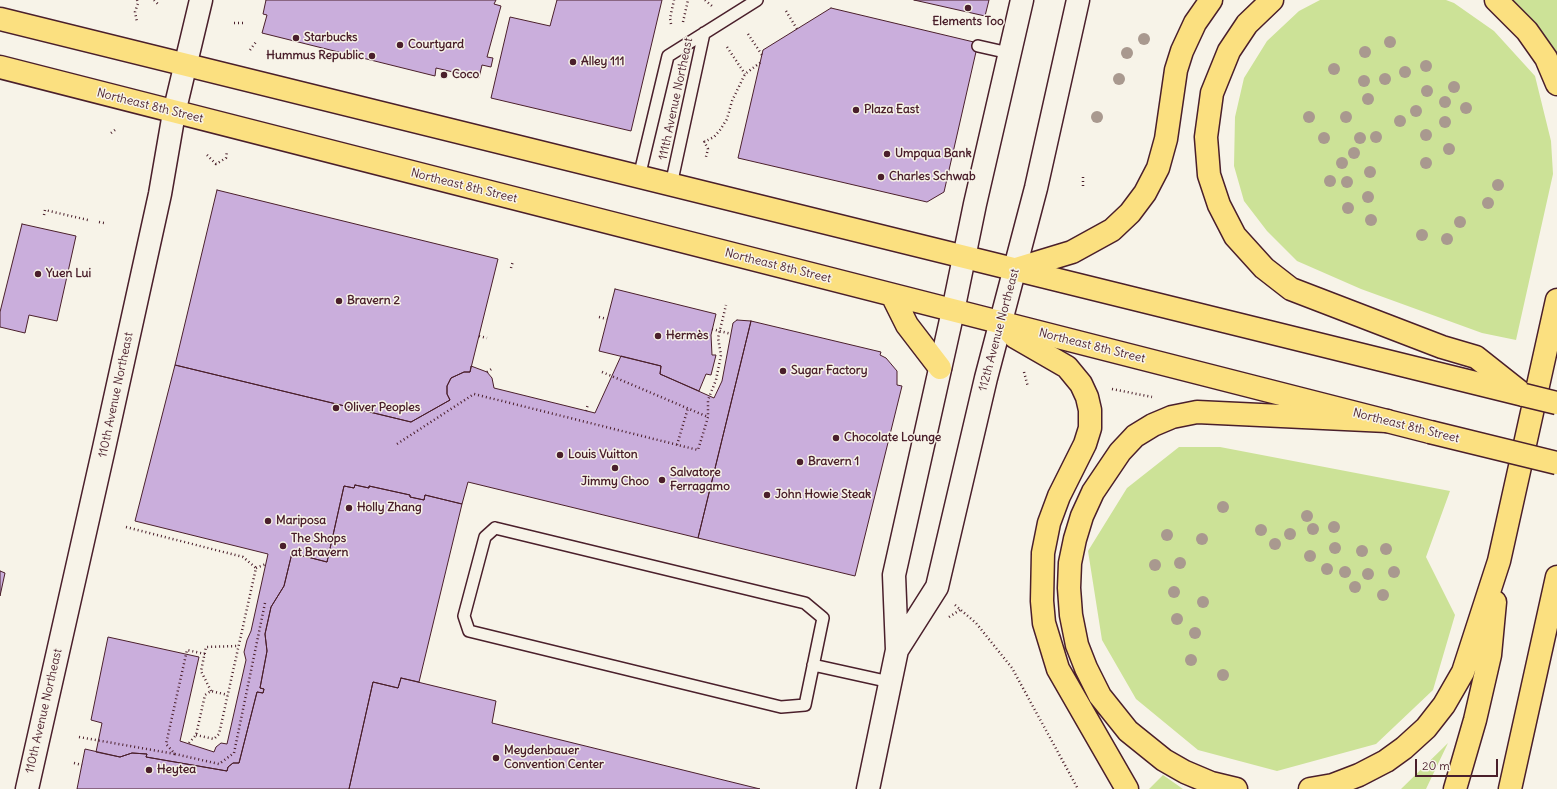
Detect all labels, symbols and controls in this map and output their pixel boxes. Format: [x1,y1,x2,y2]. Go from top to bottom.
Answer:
marker: Elements Too [963,3,973,13]
place label: Elements Too [932,15,1004,29]
place label: Starbucks [304,31,358,45]
marker: Starbucks [291,33,301,43]
street label: 111th Avenue Northeast [656,36,696,162]
place label: Courtyard [408,38,464,52]
marker: Courtyard [395,40,405,50]
place label: Hummus Republic [266,49,364,63]
marker: Hummus Republic [367,51,377,61]
place label: Alley 111 [581,55,625,69]
marker: Alley 111 [568,57,578,67]
place label: Coco [452,68,479,82]
marker: Coco [439,70,449,80]
street label: Northeast 8th Street [95,86,205,126]
place label: Plaza East [864,103,919,117]
marker: Plaza East [851,105,861,115]
place label: Umpqua Bank [895,147,972,161]
marker: Umpqua Bank [882,149,892,159]
street label: Northeast 8th Street [409,166,519,206]
place label: Charles Schwab [889,170,976,184]
marker: Charles Schwab [876,172,886,182]
street label: Northeast 8th Street [723,246,833,286]
place label: Yuen Lui [46,267,91,281]
street label: 112th Avenue Northeast [976,267,1022,393]
marker: Yuen Lui [33,269,43,279]
place label: Bravern 2 [347,294,400,308]
marker: Bravern 2 [334,296,344,306]
street label: Northeast 8th Street [1037,326,1147,366]
place label: Hermès [666,329,708,343]
street label: 110th Avenue Northeast [96,331,136,459]
marker: Hermès [653,331,663,341]
place label: Sugar Factory [791,364,868,378]
marker: Sugar Factory [778,366,788,376]
place label: Oliver Peoples [344,401,420,415]
marker: Oliver Peoples [331,403,341,413]
street label: Northeast 8th Street [1351,406,1461,446]
place label: Chocolate Lounge [844,431,941,445]
marker: Chocolate Lounge [831,433,841,443]
place label: Louis Vuitton [568,448,638,462]
marker: Louis Vuitton [555,450,565,460]
place label: Bravern 1 [808,455,859,469]
marker: Bravern 1 [795,457,805,467]
marker: Jimmy Choo [610,463,620,473]
place label: Salvatore Ferragamo [670,466,730,494]
place label: Jimmy Choo [581,475,649,489]
marker: Salvatore Ferragamo [657,475,667,485]
place label: John Howie Steak [775,488,871,502]
marker: John Howie Steak [762,490,772,500]
place label: Holly Zhang [357,501,422,515]
marker: Holly Zhang [344,503,354,513]
place label: Mariposa [276,514,326,528]
marker: Mariposa [263,516,273,526]
place label: The Shops at Bravern [291,532,348,560]
marker: The Shops at Bravern [278,541,288,551]
street label: 110th Avenue Northeast [23,647,65,775]
place label: Meydenbauer Convention Center [504,744,604,772]
scale bar [1417,751,1500,777]
marker: Meydenbauer Convention Center [491,753,501,763]
text: 20 m [1422,758,1450,773]
place label: Heytea [157,763,196,777]
marker: Heytea [144,765,154,775]

